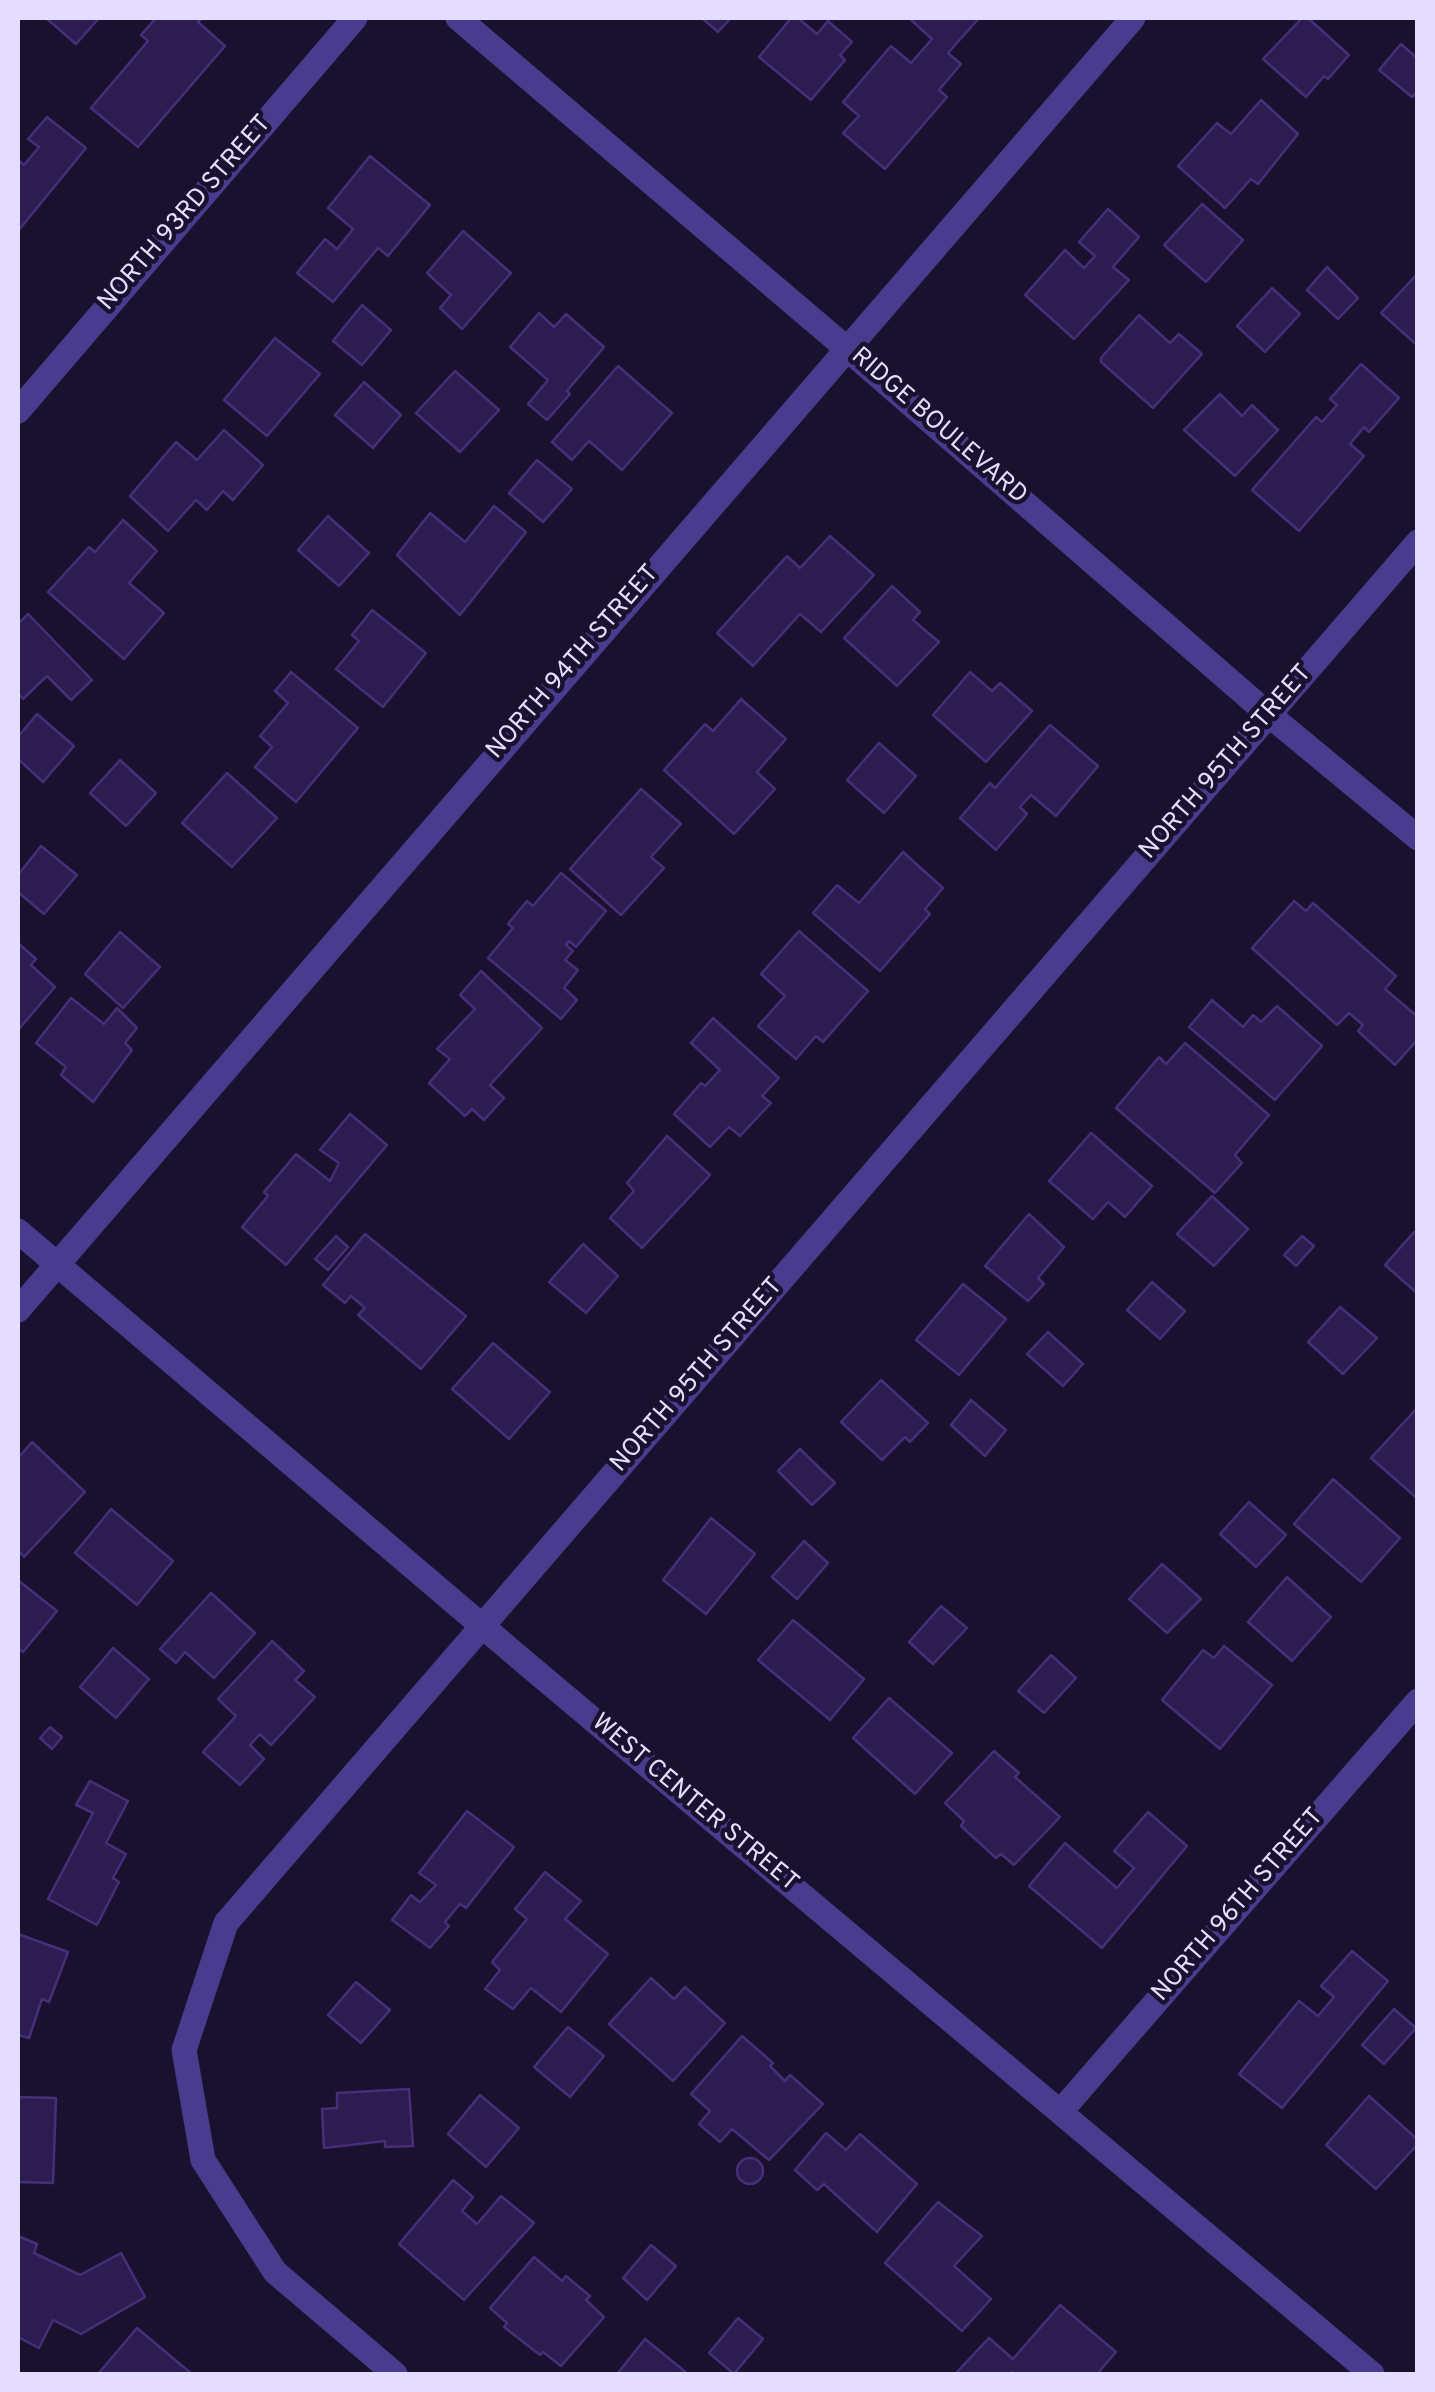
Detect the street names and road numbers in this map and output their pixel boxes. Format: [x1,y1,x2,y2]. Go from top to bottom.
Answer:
street label: NORTH 93RD STREET [93,110,279,318]
street label: RIDGE BOULEVARD [844,342,1032,512]
street label: NORTH 94TH STREET [482,560,666,766]
street label: NORTH 95TH STREET [1134,660,1320,866]
street label: NORTH 95TH STREET [605,1273,791,1479]
street label: WEST CENTER STREET [585,1709,803,1899]
street label: NORTH 96TH STREET [1147,1803,1331,2009]

